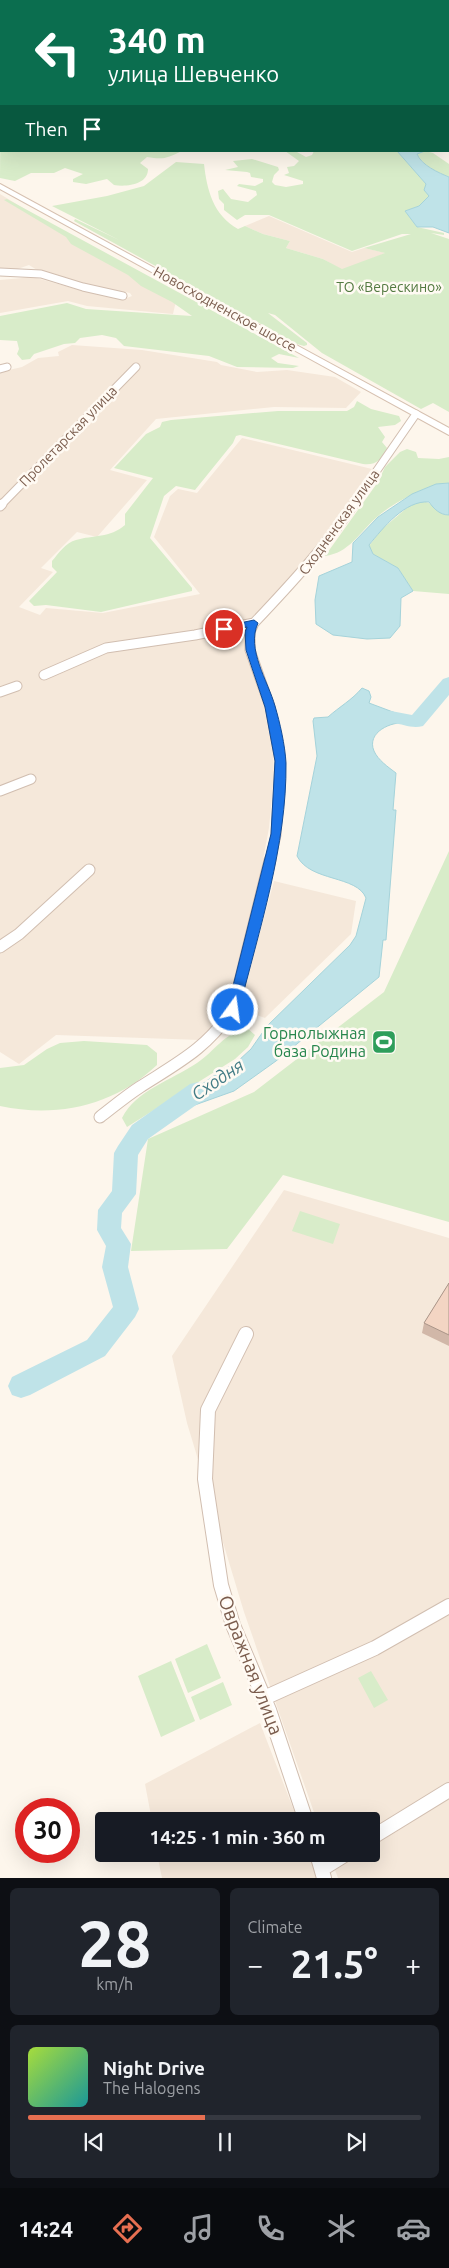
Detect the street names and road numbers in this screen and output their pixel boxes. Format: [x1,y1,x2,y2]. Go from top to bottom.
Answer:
street label: Новосходненское шоссе [151,263,299,355]
street label: Пролетарская улица [16,382,120,490]
street label: Сходненская улица [295,466,383,578]
street label: Овражная улица [214,1592,288,1738]

